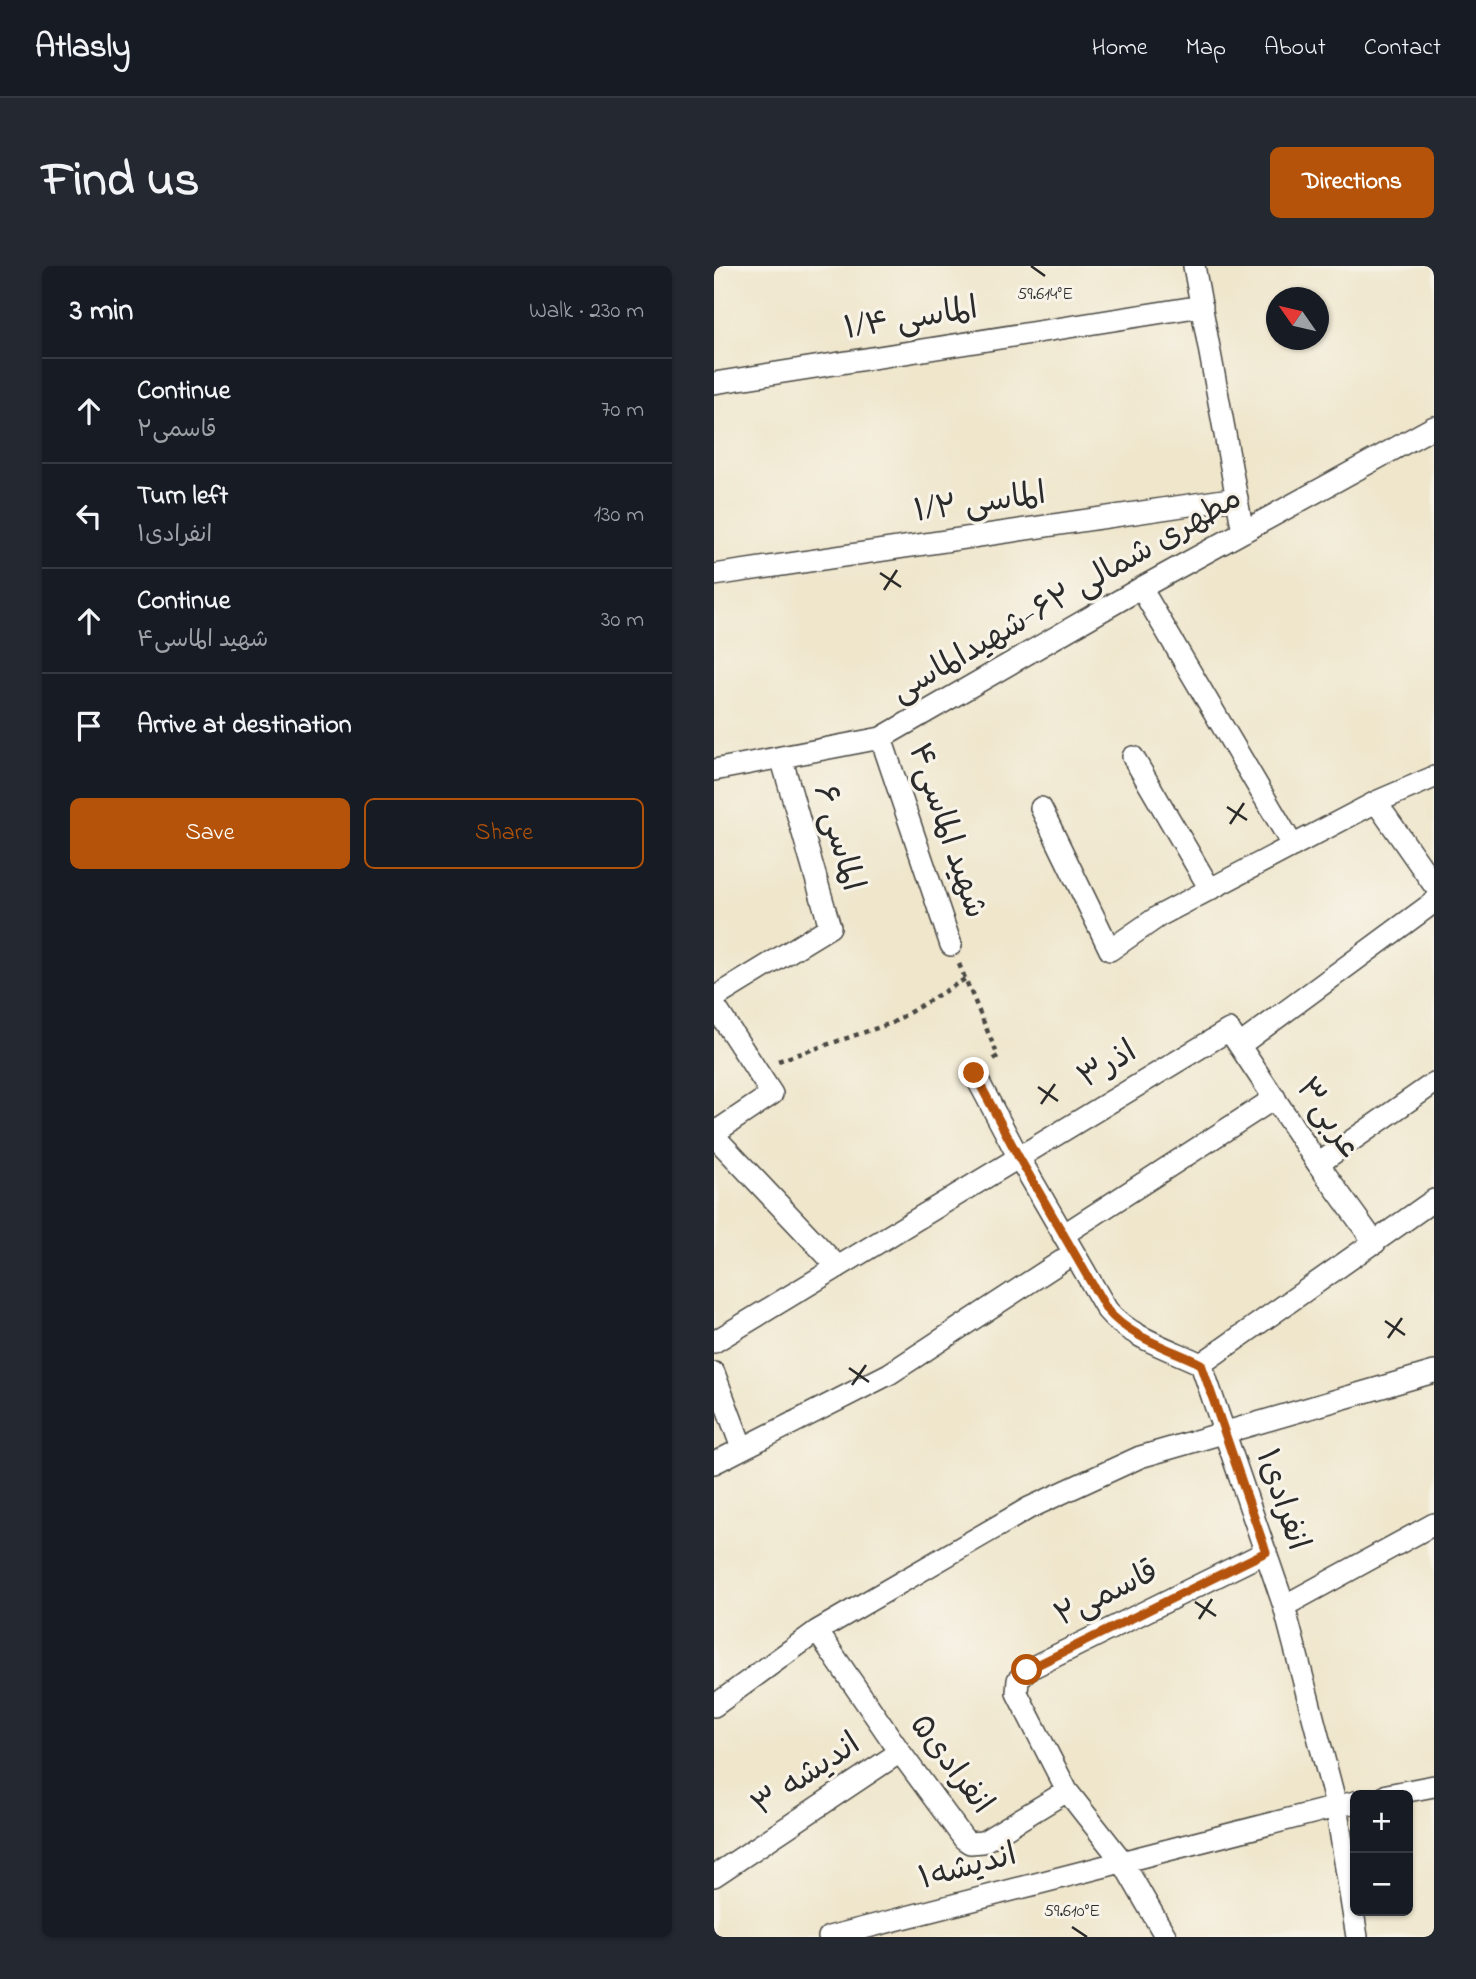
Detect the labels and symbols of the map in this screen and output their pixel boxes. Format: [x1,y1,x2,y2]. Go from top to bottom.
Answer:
text: 59.614°E [1017,282,1073,308]
street label: الماسی ۱/۴ [841,286,981,354]
north arrow [1266,287,1329,350]
street label: الماسی ۱/۲ [911,471,1049,537]
street label: مطهری شمالی ۶۲-شهیدالماسی [883,476,1251,716]
street label: شهید الماسی۴ [894,737,998,925]
street label: الماسی ۶ [799,779,875,897]
street label: اذر۳ [1069,1030,1147,1102]
route end [958,1057,989,1088]
street label: عربی۳ [1283,1069,1371,1169]
street label: انفرادی۱ [1242,1443,1320,1557]
street label: قاسمی۲ [1047,1550,1167,1640]
route start [1011,1654,1042,1685]
street label: انفرادی۵ [897,1705,1003,1825]
street label: اندیشه ۳ [743,1722,871,1830]
street label: اندیشه۱ [914,1832,1022,1904]
text: 59.610°E [1044,1899,1100,1925]

